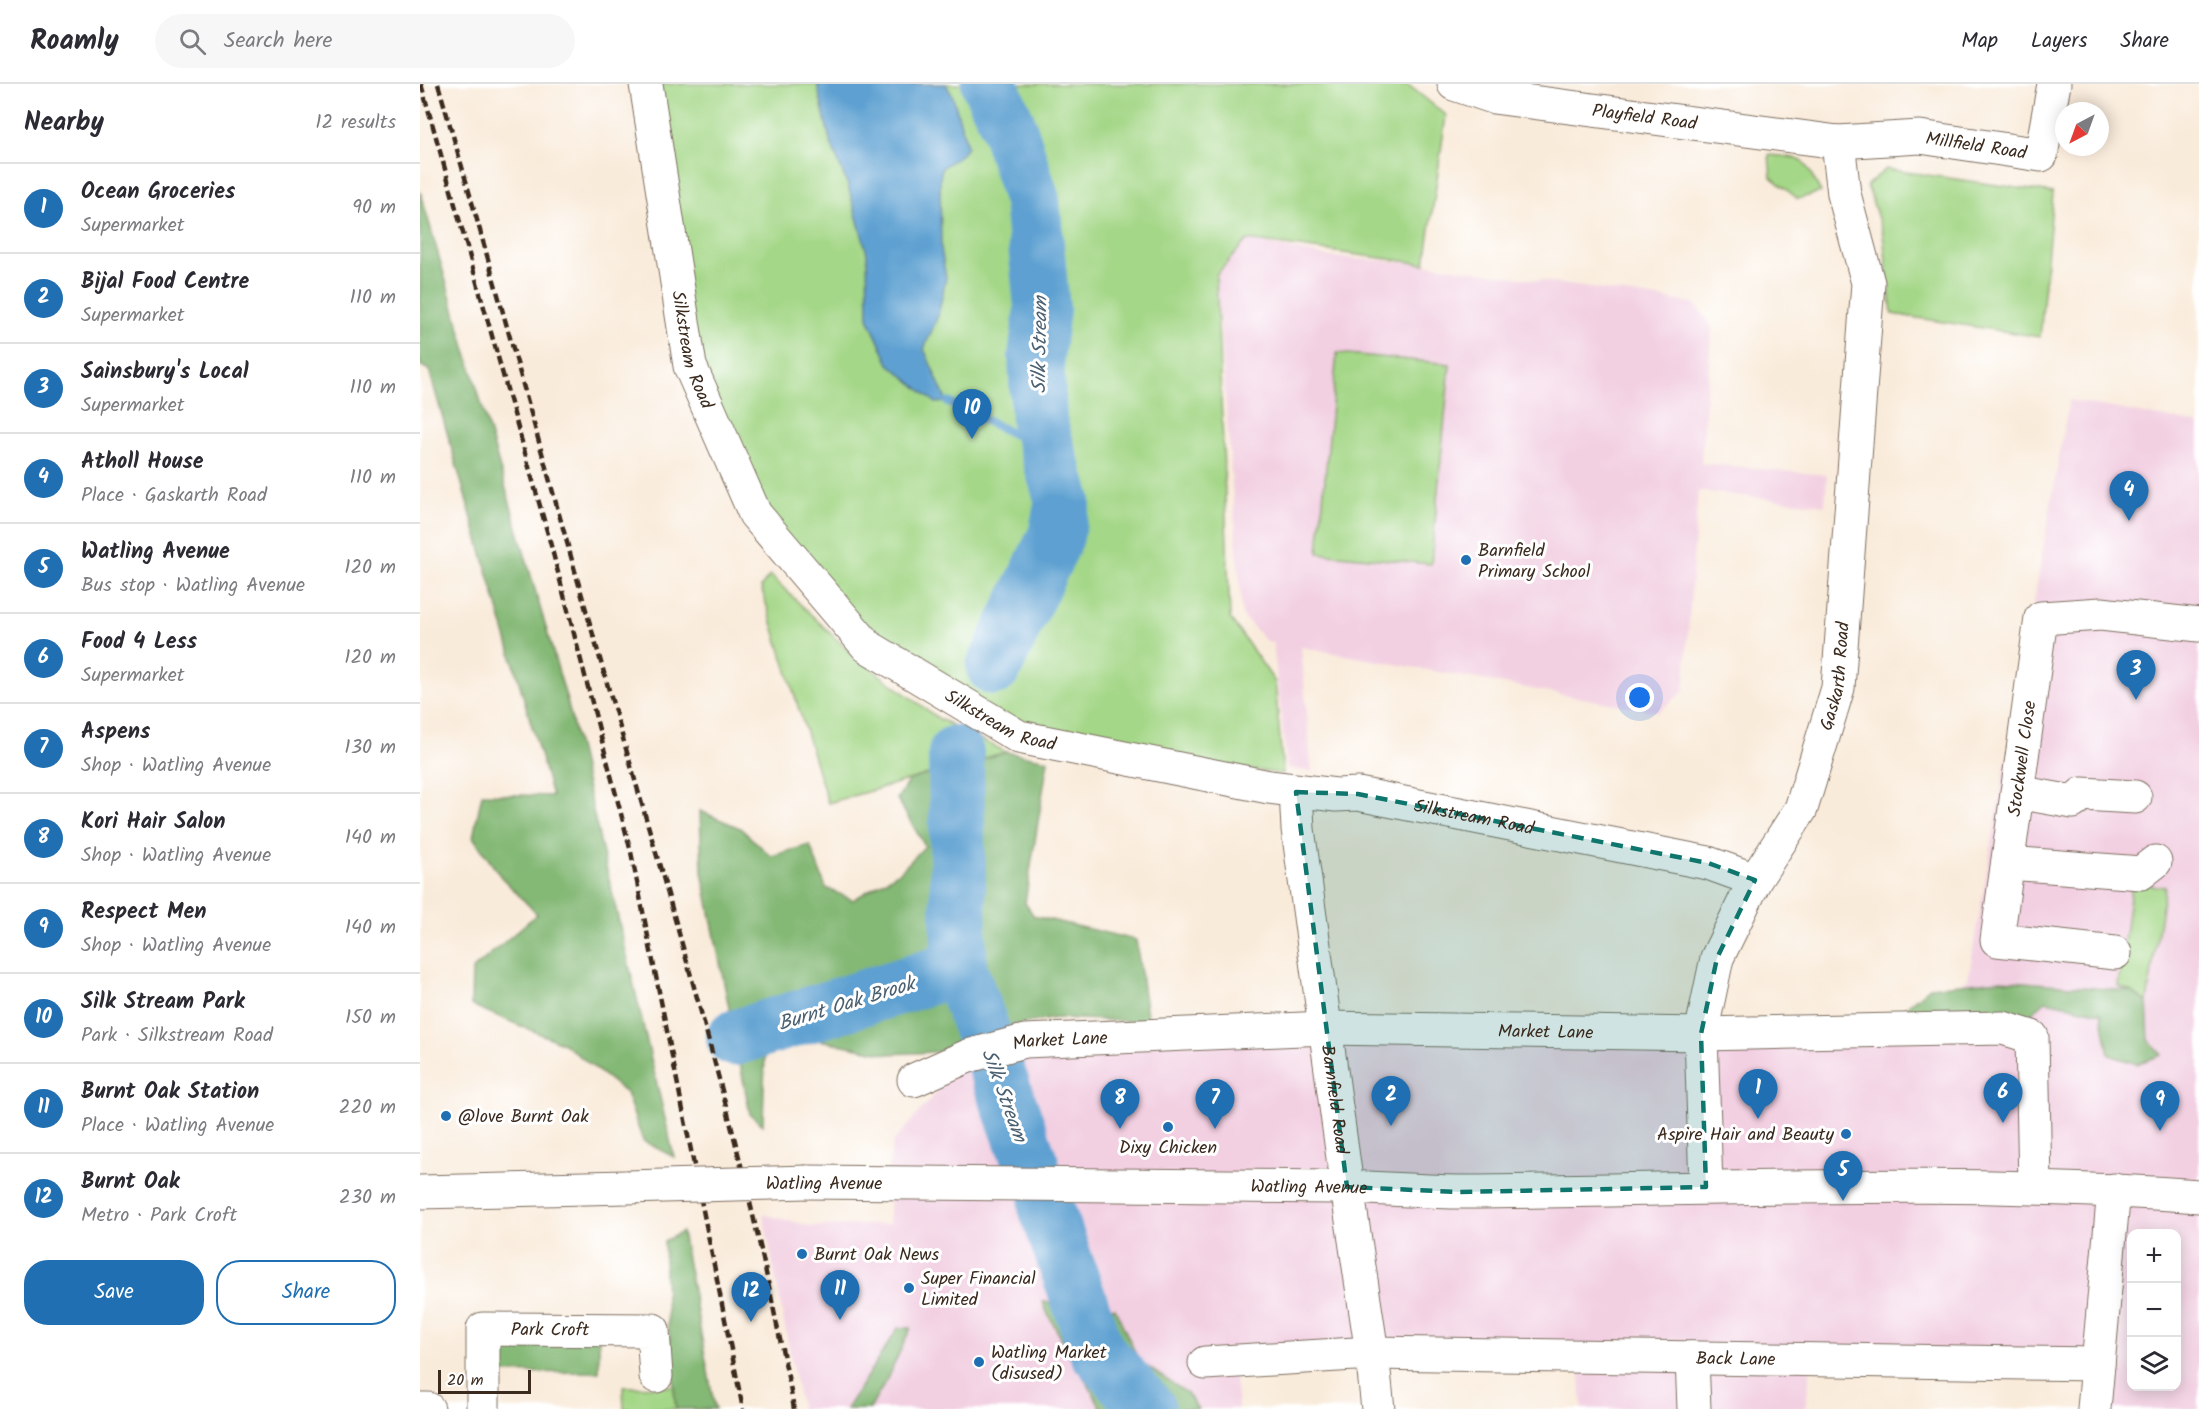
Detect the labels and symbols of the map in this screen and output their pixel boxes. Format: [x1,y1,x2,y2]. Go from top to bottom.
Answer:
street label: Playfield Road [1590,97,1700,140]
north arrow [2055,102,2109,156]
street label: Millfield Road [1924,125,2029,169]
street label: Silkstream Road [662,289,721,415]
water label: Silk Stream [1024,294,1058,394]
pin: 10 [952,390,992,439]
pin: 4 [2110,472,2148,521]
place label: Barnfield Primary School [1478,537,1591,587]
marker: Barnfield Primary School [1459,553,1473,567]
street label: Gaskarth Road [1813,620,1859,734]
pin: 3 [2116,650,2156,700]
street label: Silkstream Road [939,683,1059,760]
your location [1625,683,1654,712]
street label: Stockwell Close [2001,699,2046,818]
street label: Silkstream Road [1411,792,1537,845]
water label: Burnt Oak Brook [774,968,921,1041]
street label: Market Lane [1498,1018,1594,1048]
street label: Market Lane [1009,1024,1108,1060]
street label: Barnfield Road [1312,1043,1355,1157]
water label: Silk Stream [972,1045,1035,1149]
pin: 1 [1738,1070,1778,1119]
pin: 6 [1984,1074,2022,1123]
pin: 2 [1372,1076,1410,1126]
pin: 8 [1100,1080,1140,1129]
pin: 7 [1196,1080,1234,1129]
pin: 9 [2140,1082,2180,1131]
place label: @love Burnt Oak [458,1103,589,1132]
marker: @love Burnt Oak [439,1109,453,1123]
marker: Dixy Chicken [1161,1120,1175,1134]
place label: Aspire Hair and Beauty [1657,1121,1835,1150]
marker: Aspire Hair and Beauty [1839,1127,1853,1141]
place label: Dixy Chicken [1119,1134,1217,1163]
pin: 5 [1824,1152,1862,1201]
street label: Watling Avenue [766,1170,882,1199]
street label: Watling Avenue [1250,1173,1368,1204]
place label: Burnt Oak News [814,1241,939,1270]
marker: Burnt Oak News [795,1247,809,1261]
place label: Super Financial Limited [921,1265,1036,1315]
pin: 11 [820,1270,860,1320]
pin: 12 [732,1272,770,1322]
marker: Super Financial Limited [902,1281,916,1295]
street label: Park Croft [511,1316,590,1346]
place label: Watling Market (disused) [991,1339,1108,1389]
street label: Back Lane [1696,1345,1776,1375]
marker: Watling Market (disused) [972,1355,986,1369]
scale bar [438,1367,531,1394]

